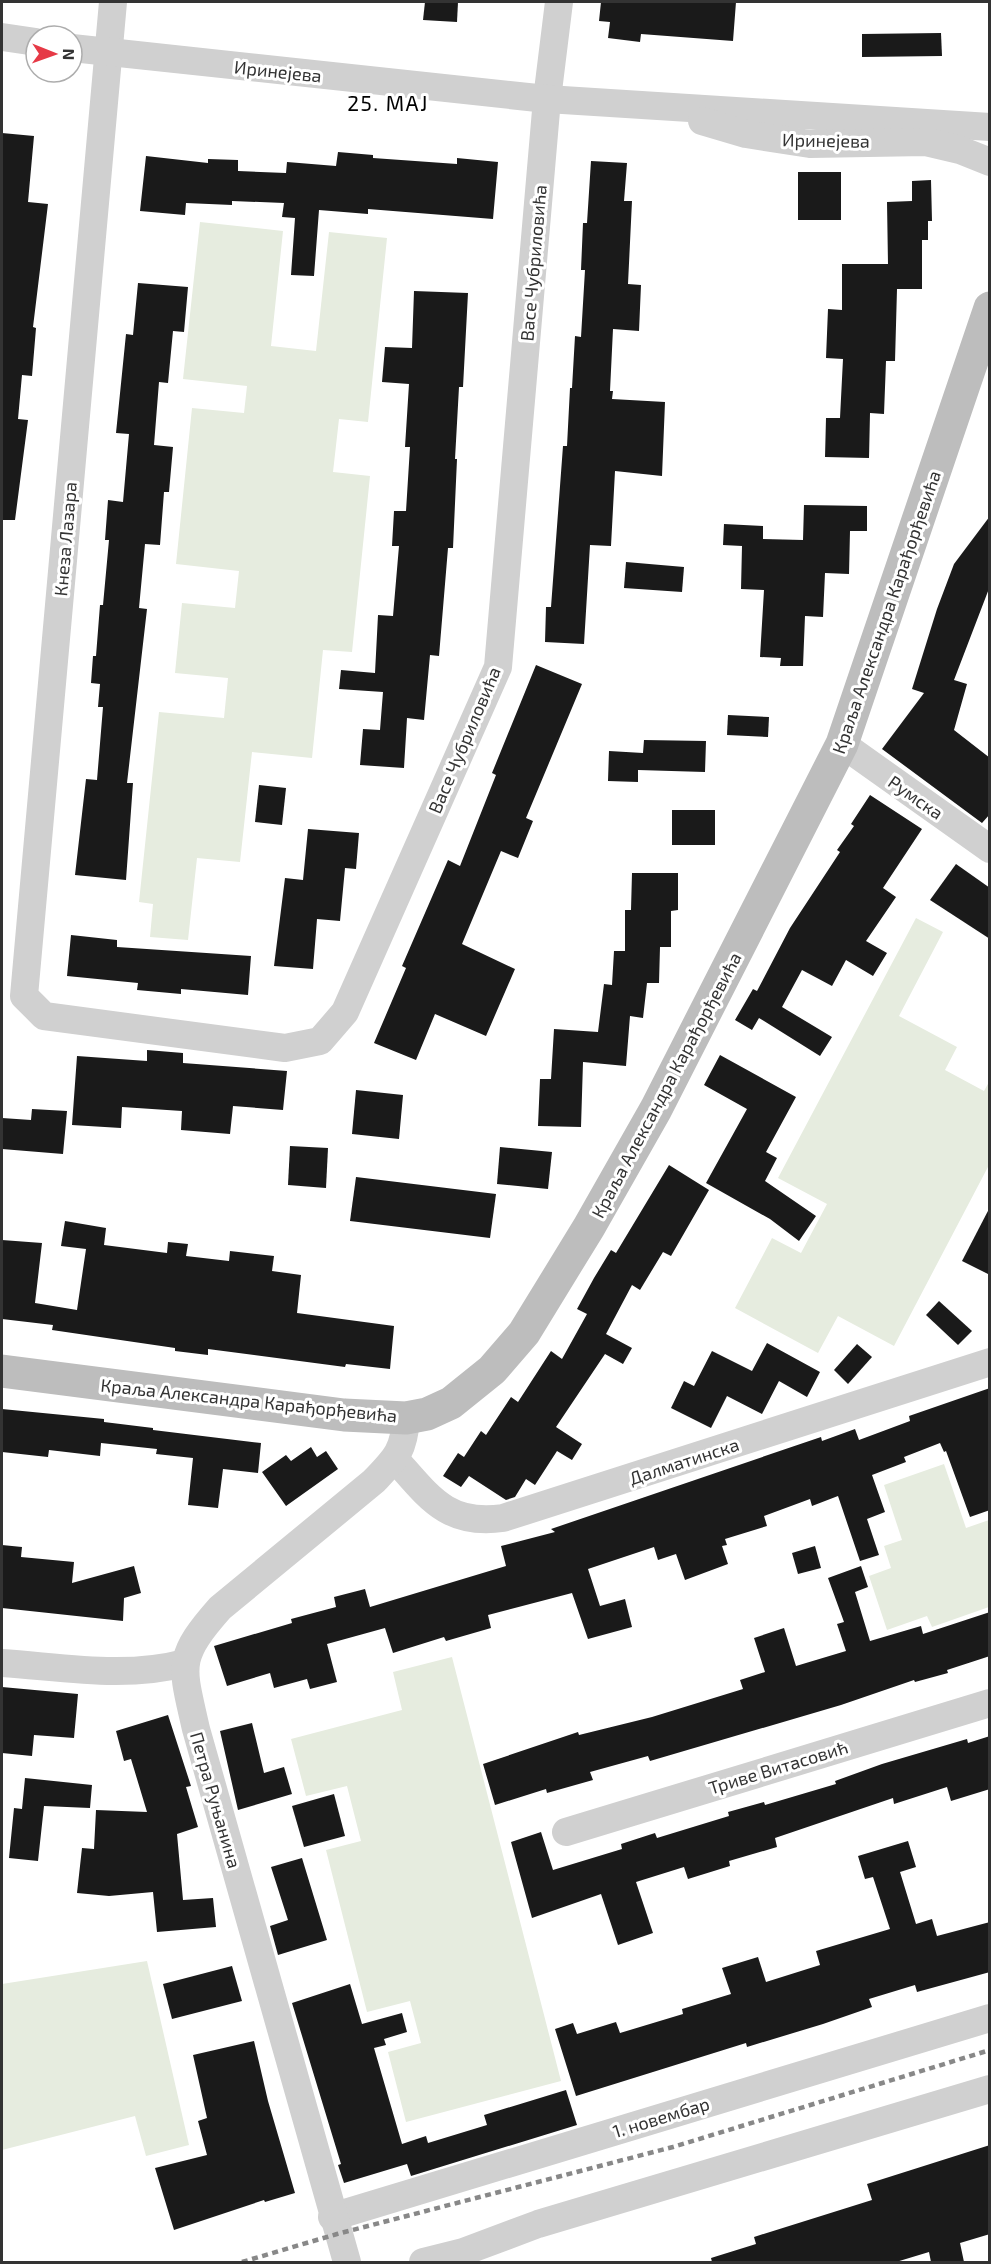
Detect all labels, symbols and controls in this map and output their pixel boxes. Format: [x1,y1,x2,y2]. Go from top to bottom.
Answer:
north arrow [24,24,84,84]
text: N [60,48,79,60]
street label: Иринејева [233,55,323,87]
district label: 25. МАЈ [347,90,429,115]
street label: Иринејева [782,128,870,152]
street label: Васе Чубриловића [515,184,551,342]
street label: Краља Александра Карађорђевића [827,468,945,756]
street label: Кнеза Лазара [49,481,81,597]
street label: Васе Чубриловића [423,663,505,817]
street label: Румска [884,770,948,824]
street label: Краља Александра Карађорђевића [586,948,746,1222]
street label: Краља Александра Карађорђевића [100,1373,398,1427]
street label: Далматинска [626,1433,742,1489]
street label: Петра Руњанина [186,1729,246,1871]
street label: Триве Витасовић [706,1735,850,1799]
street label: 1. новембар [610,2092,712,2142]

